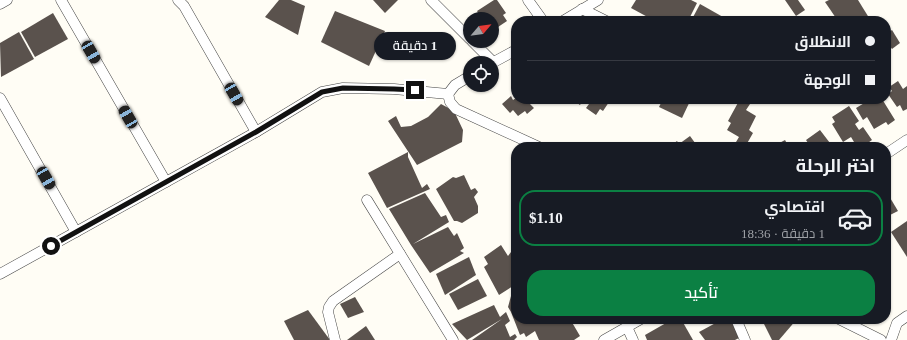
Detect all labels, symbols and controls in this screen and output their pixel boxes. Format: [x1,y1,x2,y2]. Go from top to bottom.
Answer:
north arrow [463,12,499,48]
map controls [463,12,499,92]
callout: 1 دقيقة [374,32,456,60]
text: الانطلاق [795,34,851,50]
text: 1 دقيقة [393,38,437,53]
car [80,39,102,65]
button: locate [463,56,499,92]
text: الوجهة [804,72,851,88]
car [223,81,245,107]
route end [406,81,424,99]
car [117,104,139,130]
text: اختر الرحلة [796,156,875,176]
car [35,165,57,191]
text: اقتصادي [765,199,825,215]
icon: car [837,200,873,236]
text: $1.10 [529,210,563,226]
text: 1 دقيقة · 18:36 [741,226,825,241]
route start [42,237,60,255]
button: تأكيد [527,270,875,316]

